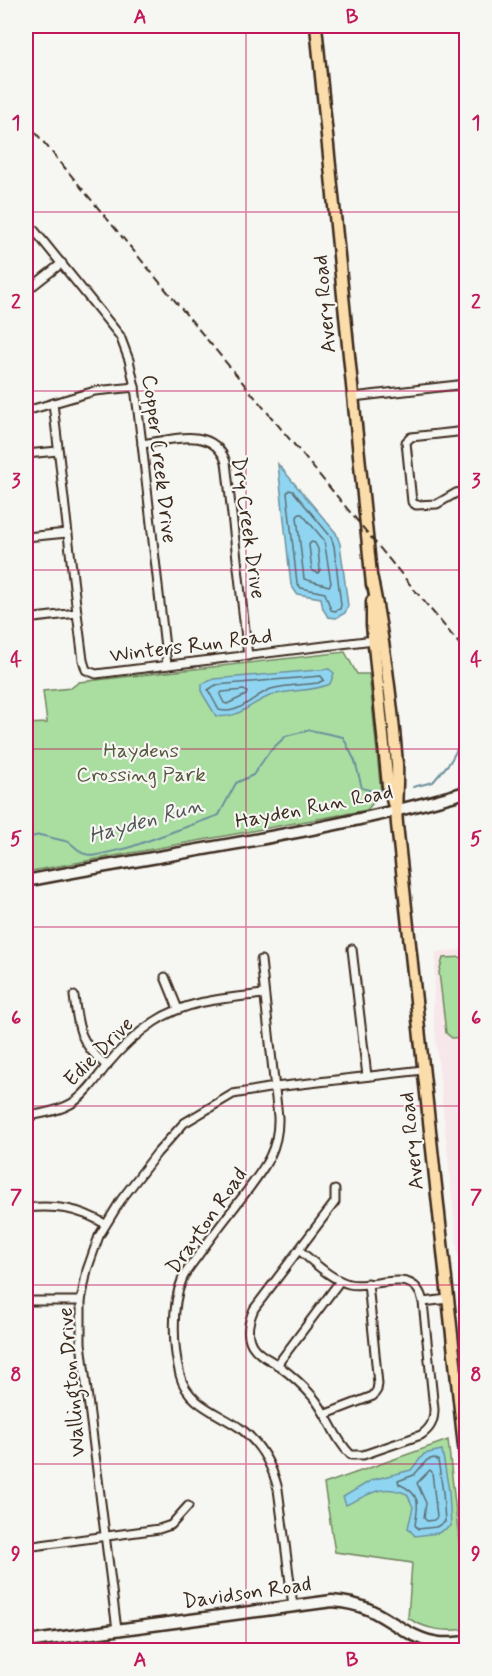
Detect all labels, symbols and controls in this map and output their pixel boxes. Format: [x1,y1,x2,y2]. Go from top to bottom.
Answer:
text: A [133,4,147,31]
text: B [346,4,359,31]
text: 1 [12,110,20,137]
text: 1 [472,110,480,137]
street label: Avery Road [307,254,343,354]
text: 2 [11,289,21,316]
text: 2 [471,289,481,316]
street label: Copper Creek Drive [135,373,183,545]
street label: Dry Creek Drive [224,455,272,601]
text: 3 [11,468,21,495]
text: 3 [471,468,481,495]
street label: Winters Run Road [108,622,274,670]
text: 4 [10,647,22,674]
text: 4 [470,647,482,674]
park label: Haydens Crossing Park [76,737,206,789]
street label: Hayden Run Road [233,778,395,836]
water label: Hayden Run [85,791,207,851]
text: 5 [10,826,22,853]
text: 5 [470,826,482,853]
text: 6 [11,1005,21,1032]
text: 6 [471,1005,481,1032]
street label: Edie Drive [58,1011,140,1093]
street label: Avery Road [393,1091,431,1191]
street label: Drayton Road [160,1162,254,1280]
text: 7 [10,1184,22,1211]
text: 7 [470,1184,482,1211]
street label: Wallington Drive [52,1306,94,1458]
text: 8 [10,1362,22,1389]
text: 8 [470,1362,482,1389]
text: 9 [11,1541,21,1568]
text: 9 [471,1541,481,1568]
street label: Davidson Road [181,1570,313,1616]
text: A [133,1647,147,1674]
text: B [346,1647,359,1674]

